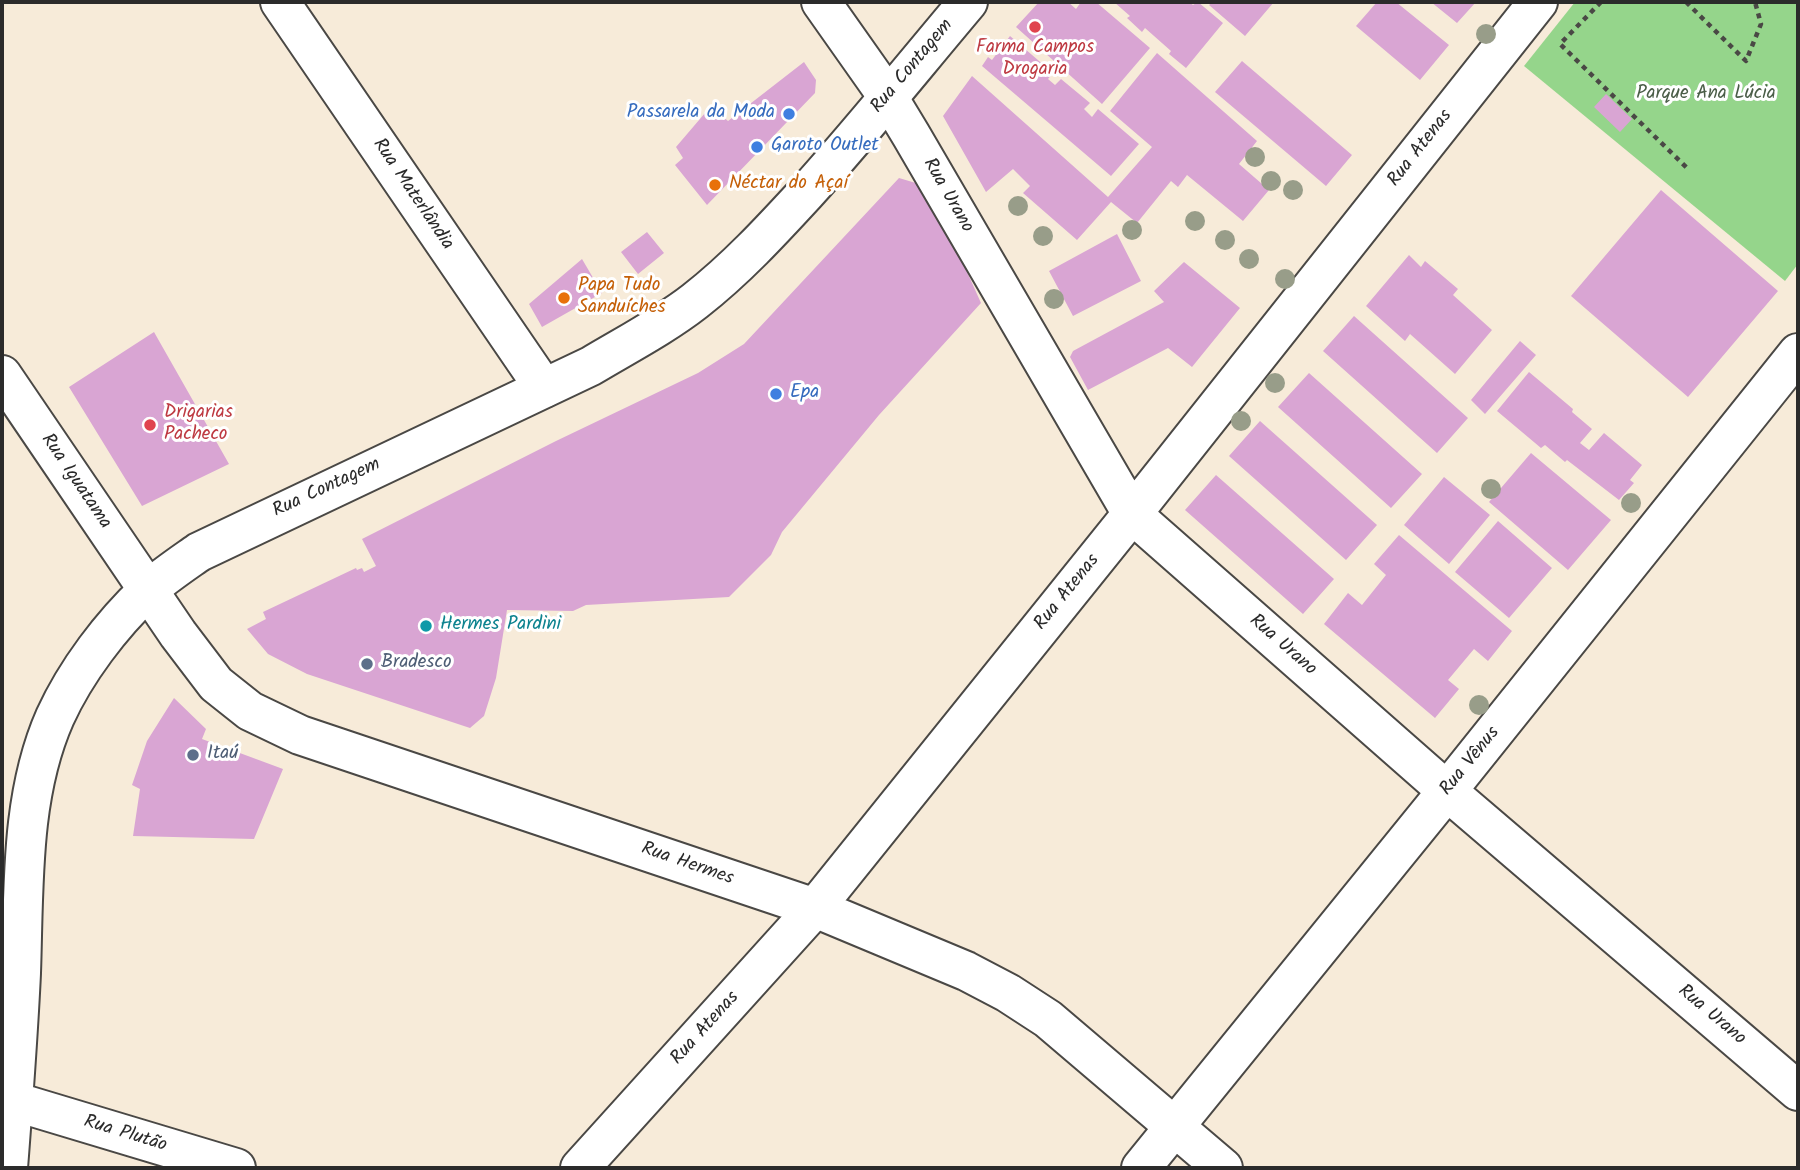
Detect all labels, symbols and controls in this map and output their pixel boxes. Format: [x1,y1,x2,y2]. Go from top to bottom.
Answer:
street label: Rua Contagem [867,15,959,119]
marker: Farma Campos Drogaria [1027,19,1043,35]
place label: Farma Campos Drogaria [976,38,1094,82]
park label: Parque Ana Lúcia [1636,84,1776,106]
place label: Passarela da Moda [627,103,775,125]
marker: Passarela da Moda [781,106,797,122]
street label: Rua Atenas [1384,106,1458,192]
street label: Rua Materlândia [366,135,458,255]
place label: Garoto Outlet [771,136,879,158]
marker: Garoto Outlet [749,139,765,155]
street label: Rua Urano [917,155,977,237]
place label: Néctar do Açaí [729,174,848,196]
marker: Néctar do Açaí [707,177,723,193]
place label: Papa Tudo Sanduíches [578,276,666,320]
marker: Papa Tudo Sanduíches [556,290,572,306]
place label: Epa [790,383,819,405]
marker: Epa [768,386,784,402]
place label: Drigarias Pacheco [164,403,233,447]
marker: Drigarias Pacheco [142,417,158,433]
street label: Rua Iguatama [35,430,115,534]
street label: Rua Contagem [270,454,384,524]
street label: Rua Atenas [1030,550,1106,636]
street label: Rua Urano [1244,610,1320,682]
place label: Hermes Pardini [440,615,561,637]
marker: Hermes Pardini [418,618,434,634]
place label: Bradesco [381,653,451,675]
marker: Bradesco [359,656,375,672]
street label: Rua Vênus [1436,723,1506,801]
place label: Itaú [207,744,238,766]
marker: Itaú [185,747,201,763]
street label: Rua Hermes [638,839,736,891]
street label: Rua Urano [1672,981,1750,1051]
street label: Rua Atenas [667,987,745,1071]
street label: Rua Plutão [81,1112,169,1158]

